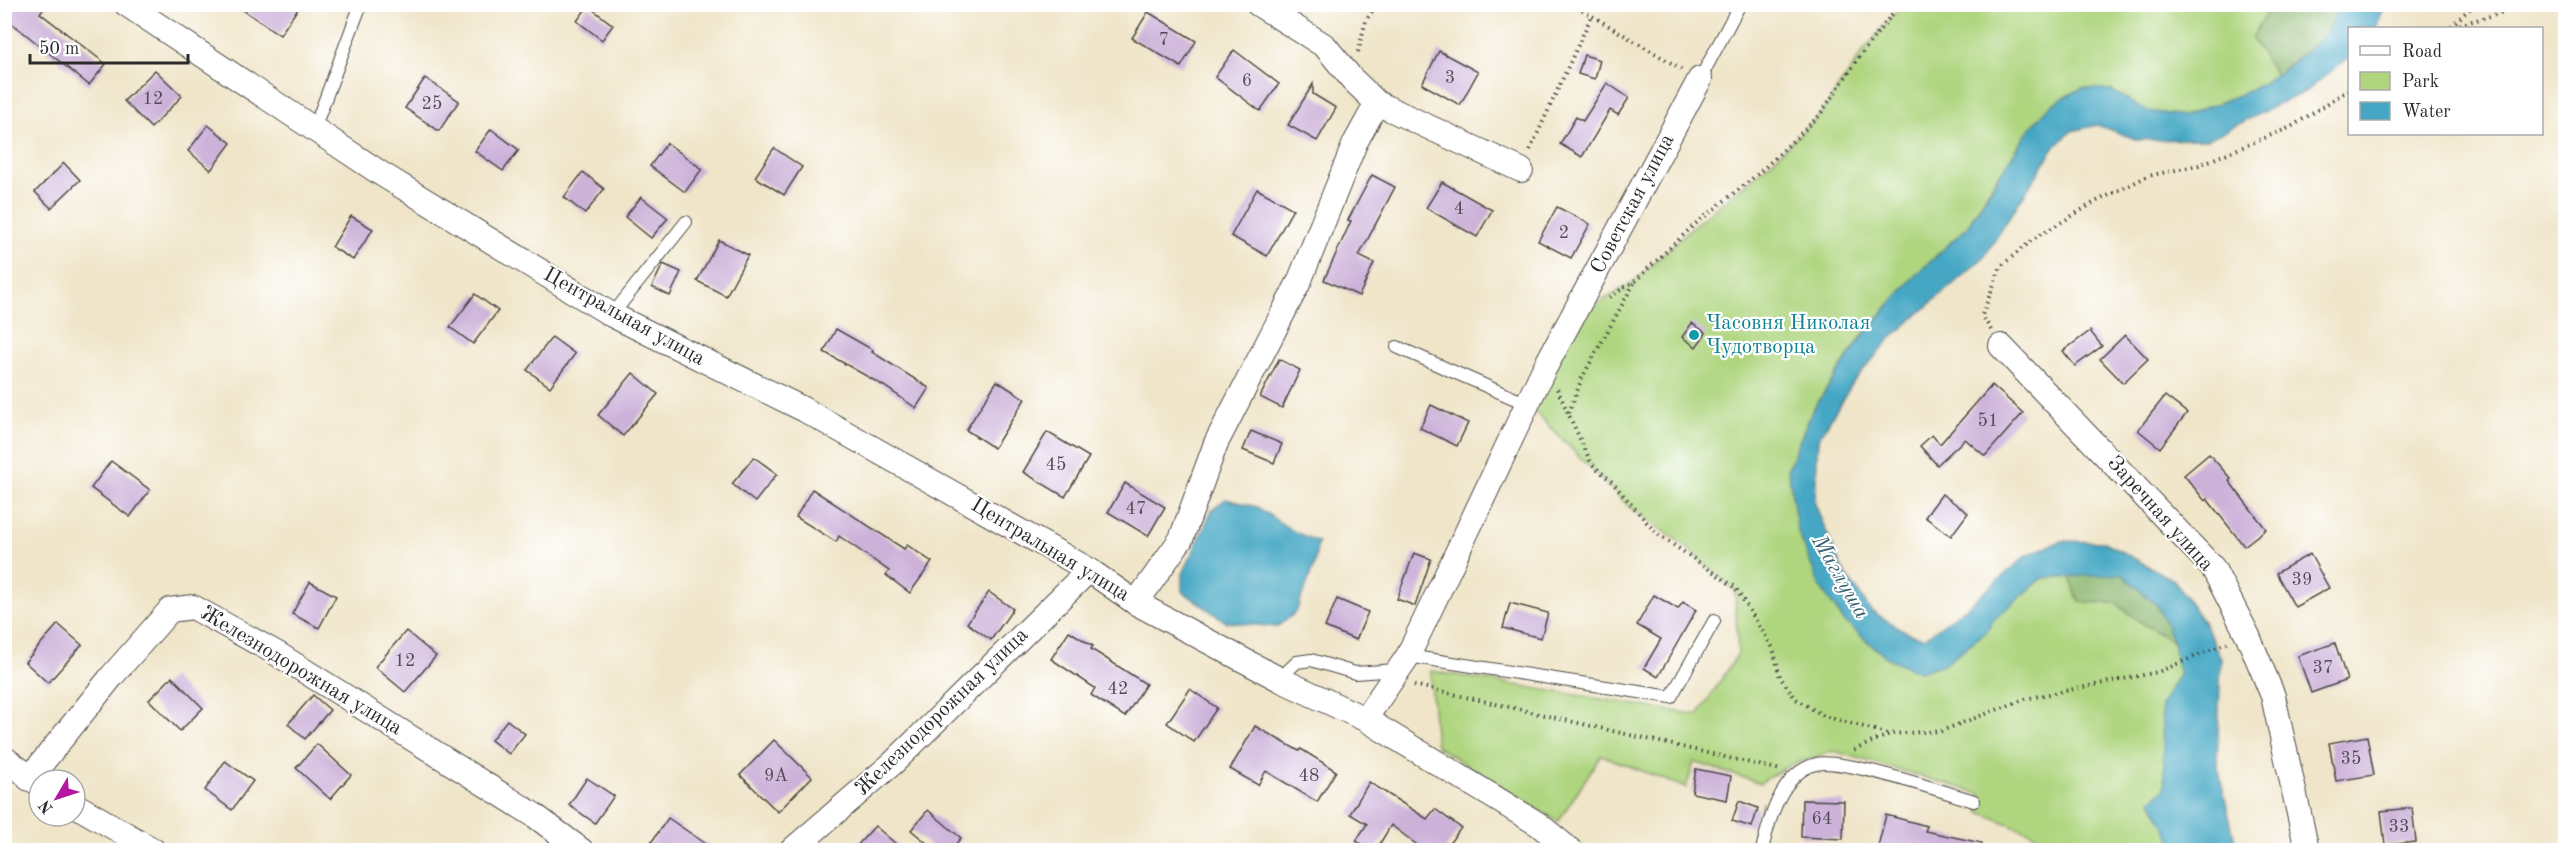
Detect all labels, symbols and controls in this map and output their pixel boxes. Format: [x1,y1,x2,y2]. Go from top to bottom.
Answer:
scale bar [30,27,188,65]
legend [2348,27,2543,135]
house number: 7 [1159,31,1169,49]
text: 50 m [39,40,79,58]
text: Road [2402,43,2442,61]
house number: 3 [1445,69,1455,87]
house number: 6 [1242,72,1252,90]
text: Park [2402,73,2439,91]
house number: 12 [143,90,163,108]
house number: 25 [422,95,442,113]
text: Water [2402,103,2451,121]
street label: Советская улица [1587,131,1679,277]
house number: 4 [1454,200,1464,218]
house number: 2 [1559,224,1569,242]
street label: Центральная улица [540,264,708,370]
place label: Часовня Николая Чудотворца [1706,313,1870,358]
marker: Часовня Николая Чудотворца [1687,328,1701,342]
house number: 51 [1978,412,1998,430]
street label: Заречная улица [2103,452,2217,576]
house number: 45 [1046,456,1066,474]
street label: Центральная улица [967,494,1133,606]
house number: 47 [1126,500,1146,518]
water label: Маглуша [1807,530,1873,623]
house number: 39 [2292,571,2312,589]
street label: Железнодорожная улица [197,603,405,739]
street label: Железнодорожная улица [852,624,1032,800]
house number: 12 [395,652,415,670]
house number: 37 [2313,659,2333,677]
house number: 42 [1108,680,1128,698]
house number: 35 [2341,750,2361,768]
house number: 9А [764,767,788,785]
house number: 48 [1299,767,1319,785]
north arrow [27,768,87,828]
text: N [36,796,57,816]
house number: 64 [1812,810,1832,828]
house number: 33 [2389,818,2409,836]

